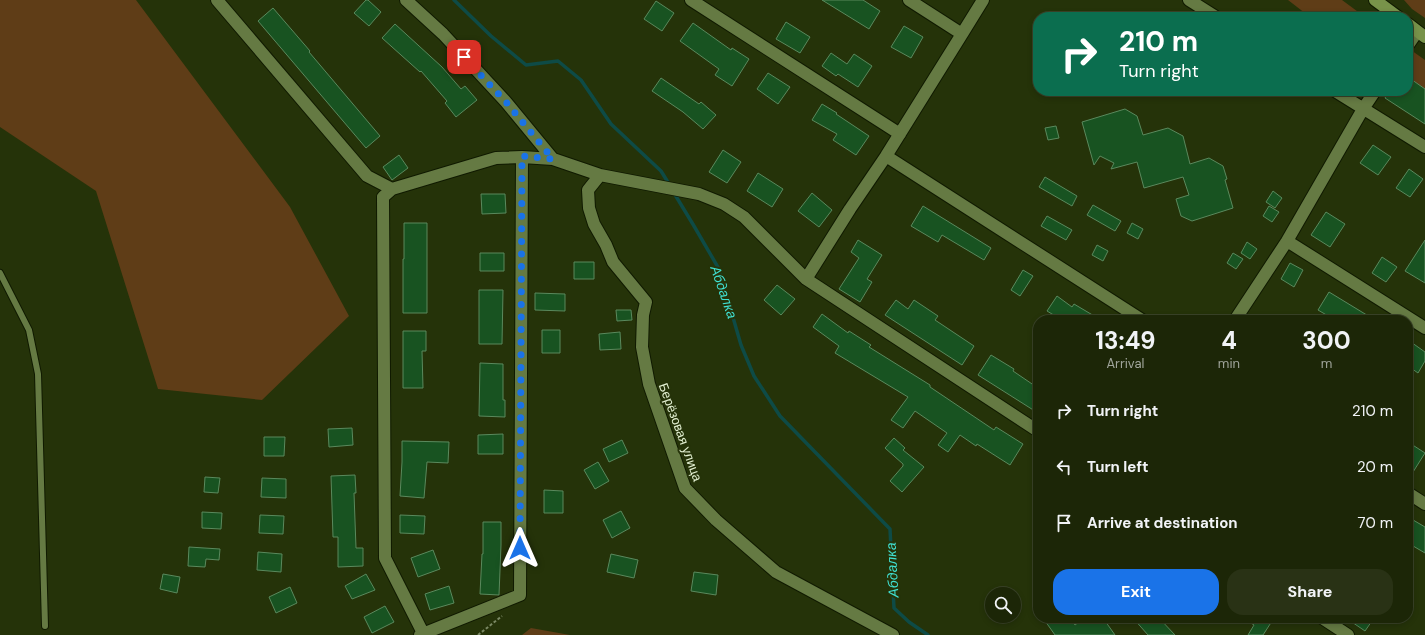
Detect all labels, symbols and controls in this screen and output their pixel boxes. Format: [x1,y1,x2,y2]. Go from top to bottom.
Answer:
text: 210 m [1119,23,1198,60]
icon: right [1053,28,1105,80]
pin [447,40,481,74]
icon: arrive [453,46,475,68]
text: Turn right [1119,59,1199,83]
water label: Абдалка [706,262,742,321]
text: 13:49 [1095,325,1156,356]
text: 4 [1221,325,1237,356]
text: 300 [1302,325,1351,356]
text: Arrival [1106,355,1144,372]
text: min [1218,355,1240,372]
text: m [1321,355,1332,372]
street label: Берёзовая улица [655,381,706,484]
icon: right [1053,400,1075,422]
text: Turn right [1087,401,1158,421]
text: 210 m [1352,401,1393,421]
icon: left [1053,456,1075,478]
text: Turn left [1087,457,1148,477]
text: 20 m [1357,457,1393,477]
icon: arrive [1053,512,1075,534]
text: Arrive at destination [1087,513,1238,533]
text: 70 m [1358,513,1393,533]
position arrow [499,527,541,569]
water label: Абдалка [882,542,902,599]
button: Exit [1053,569,1219,615]
button: Share [1227,569,1393,615]
map controls [985,587,1021,623]
button: search [985,587,1021,623]

